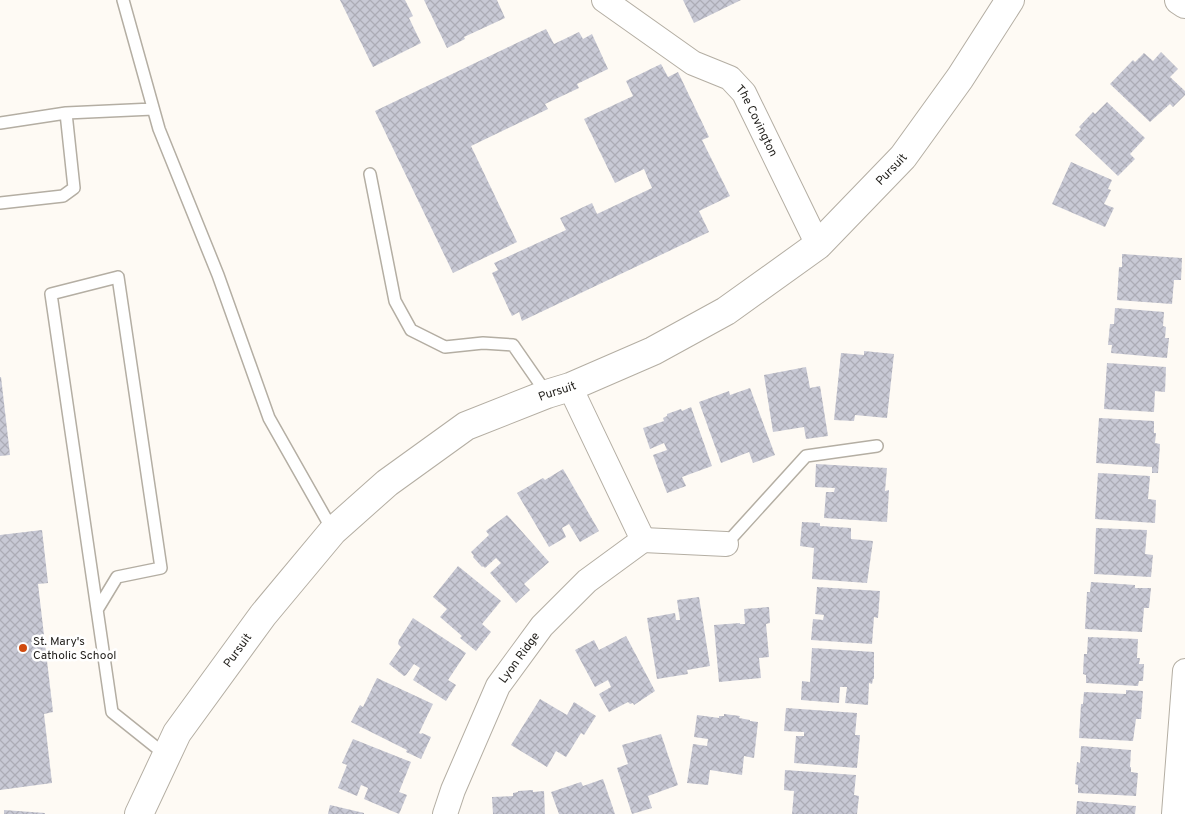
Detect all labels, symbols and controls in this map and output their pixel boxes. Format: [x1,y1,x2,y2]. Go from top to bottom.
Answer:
street label: The Covington [731,82,781,160]
street label: Pursuit [873,151,912,189]
street label: Pursuit [536,378,579,406]
street label: Lyon Ridge [496,629,544,687]
street label: Pursuit [220,630,256,671]
place label: St. Mary's Catholic School [33,634,116,664]
marker: St. Mary's Catholic School [17,642,29,654]

